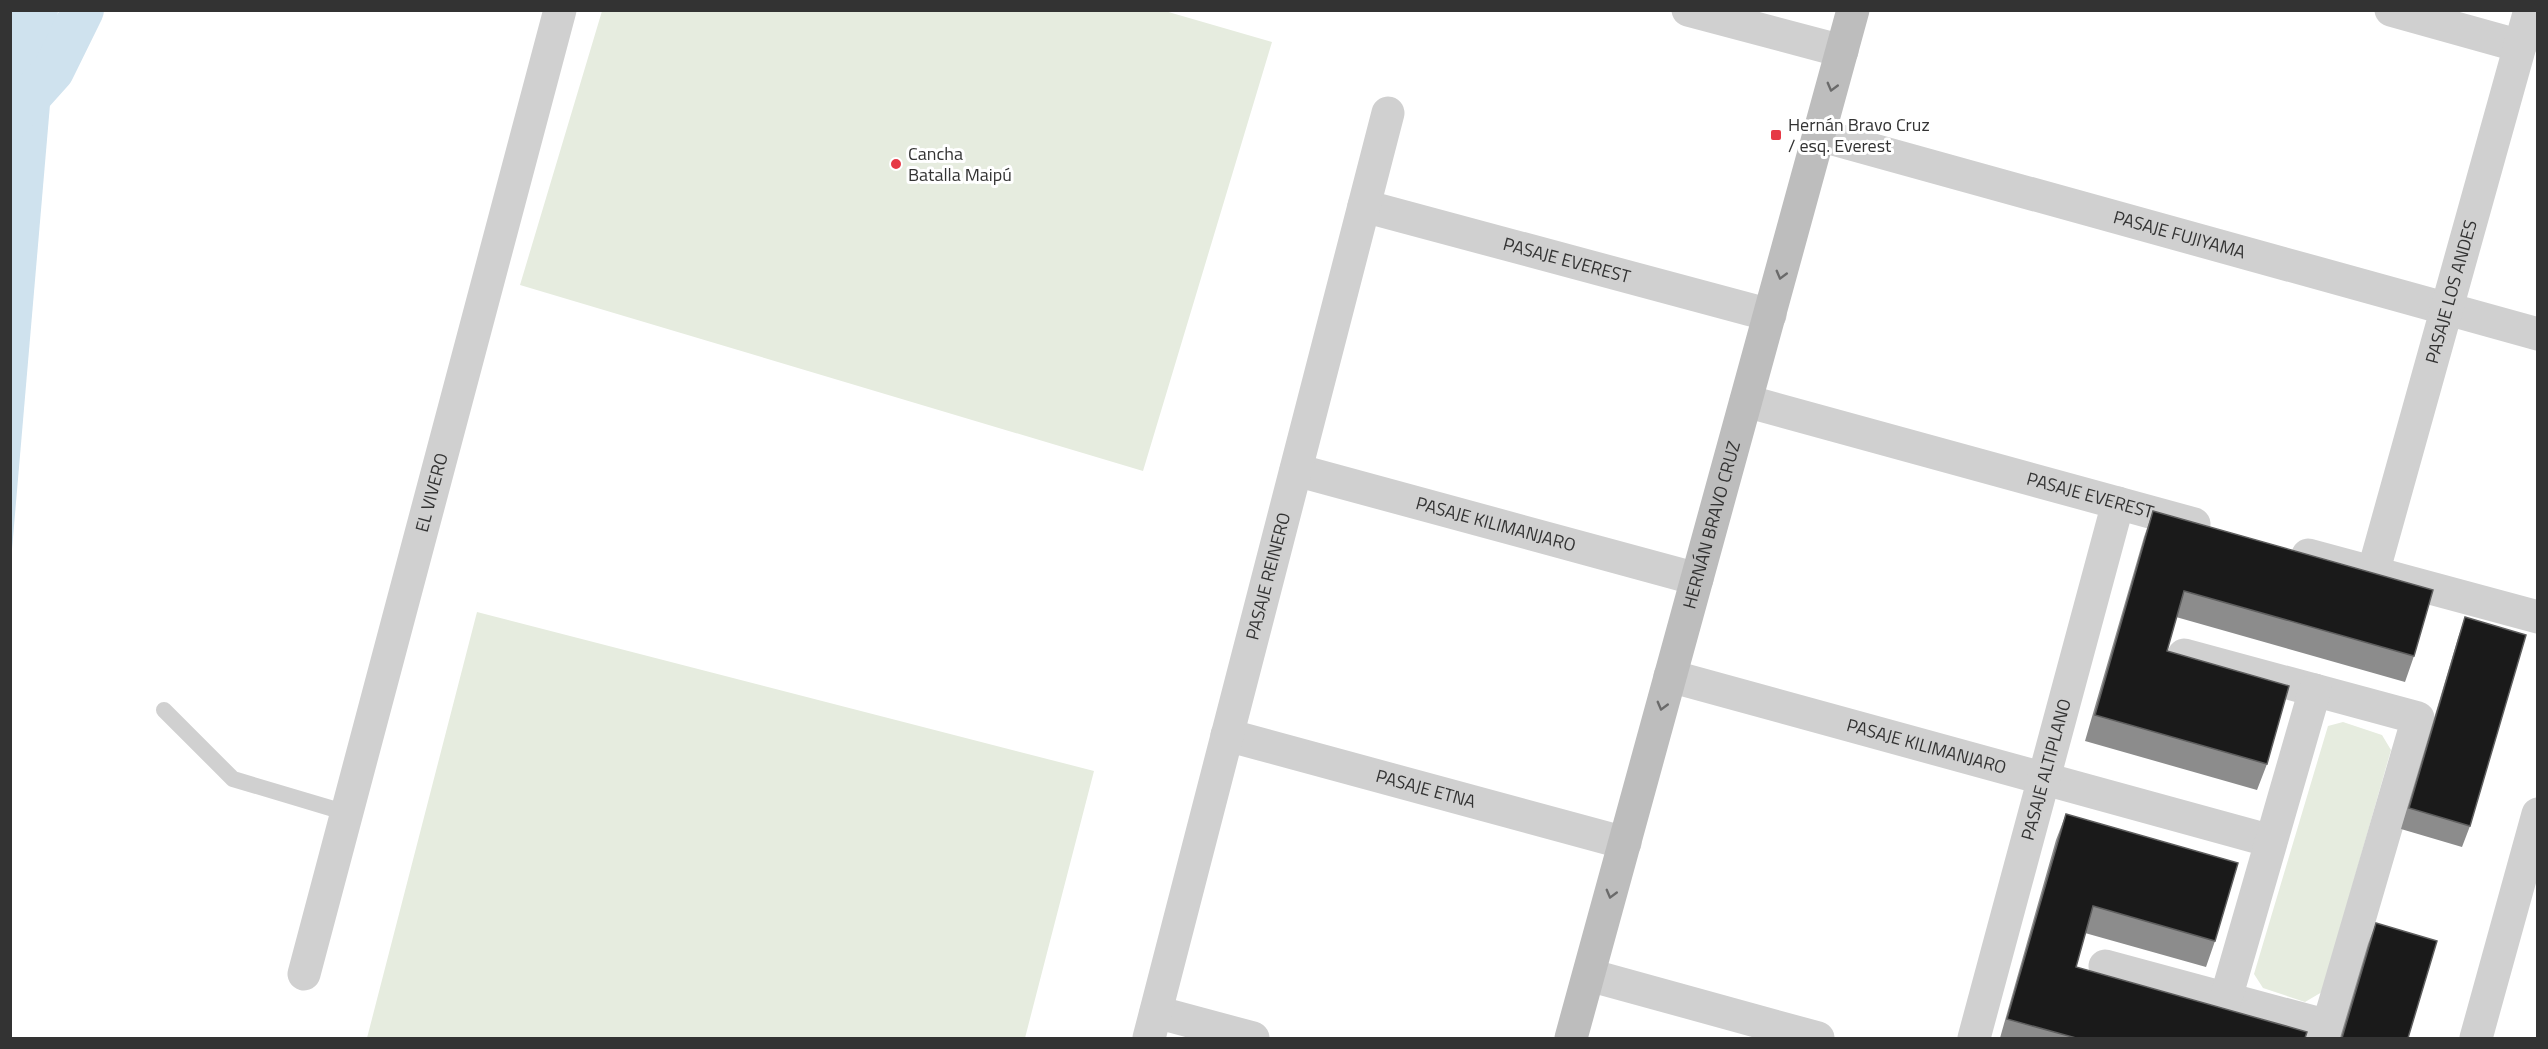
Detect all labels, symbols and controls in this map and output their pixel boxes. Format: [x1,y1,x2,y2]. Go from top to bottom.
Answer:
one-way arrow [1827,81,1839,92]
place label: Hernán Bravo Cruz / esq. Everest [1788,111,1930,159]
marker: Hernán Bravo Cruz / esq. Everest [1769,128,1783,142]
place label: Cancha Batalla Maipú [908,140,1012,188]
marker: Cancha Batalla Maipú [889,157,903,171]
street label: PASAJE FUJIYAMA [2110,203,2249,265]
street label: PASAJE LOS ANDES [2418,217,2484,367]
street label: PASAJE EVEREST [1500,230,1634,290]
one-way arrow [1775,270,1788,280]
street label: HERNÁN BRAVO CRUZ [1675,438,1747,612]
street label: EL VIVERO [408,450,455,535]
street label: PASAJE EVEREST [2024,465,2158,526]
street label: PASAJE KILIMANJARO [1413,489,1579,558]
street label: PASAJE REINERO [1238,509,1297,643]
street label: PASAJE ALTIPLANO [2014,696,2078,843]
one-way arrow [1657,700,1669,711]
street label: PASAJE KILIMANJARO [1844,711,2010,781]
street label: PASAJE ETNA [1373,762,1479,815]
one-way arrow [1605,889,1618,899]

